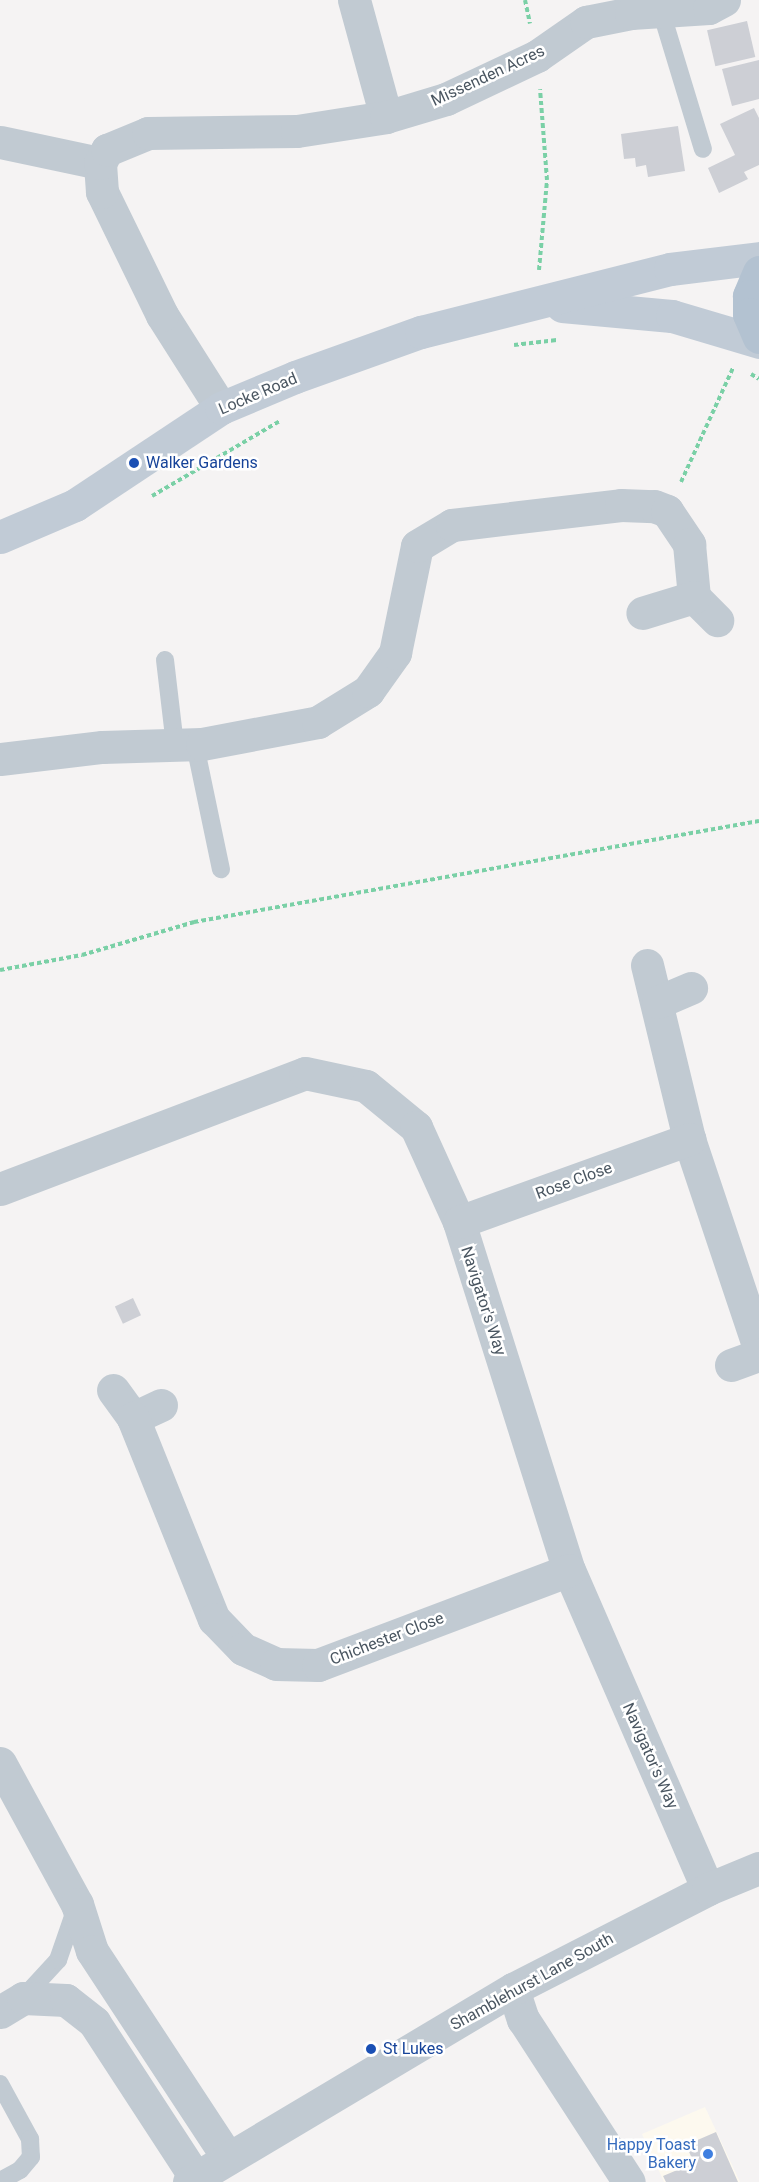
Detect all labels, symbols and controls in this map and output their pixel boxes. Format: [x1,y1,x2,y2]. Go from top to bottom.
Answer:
street label: Missenden Acres [428,41,548,111]
street label: Locke Road [216,369,300,419]
place label: Walker Gardens [146,453,258,473]
marker: Walker Gardens [127,456,141,470]
street label: Rose Close [533,1158,615,1204]
street label: Navigator's Way [456,1244,510,1358]
street label: Chichester Close [327,1608,447,1670]
street label: Navigator's Way [618,1700,682,1812]
street label: Shamblehurst Lane South [447,1929,617,2035]
place label: St Lukes [383,2039,443,2059]
marker: St Lukes [364,2042,378,2056]
place label: Happy Toast Bakery [606,2135,696,2173]
marker: Happy Toast Bakery [701,2147,715,2161]

